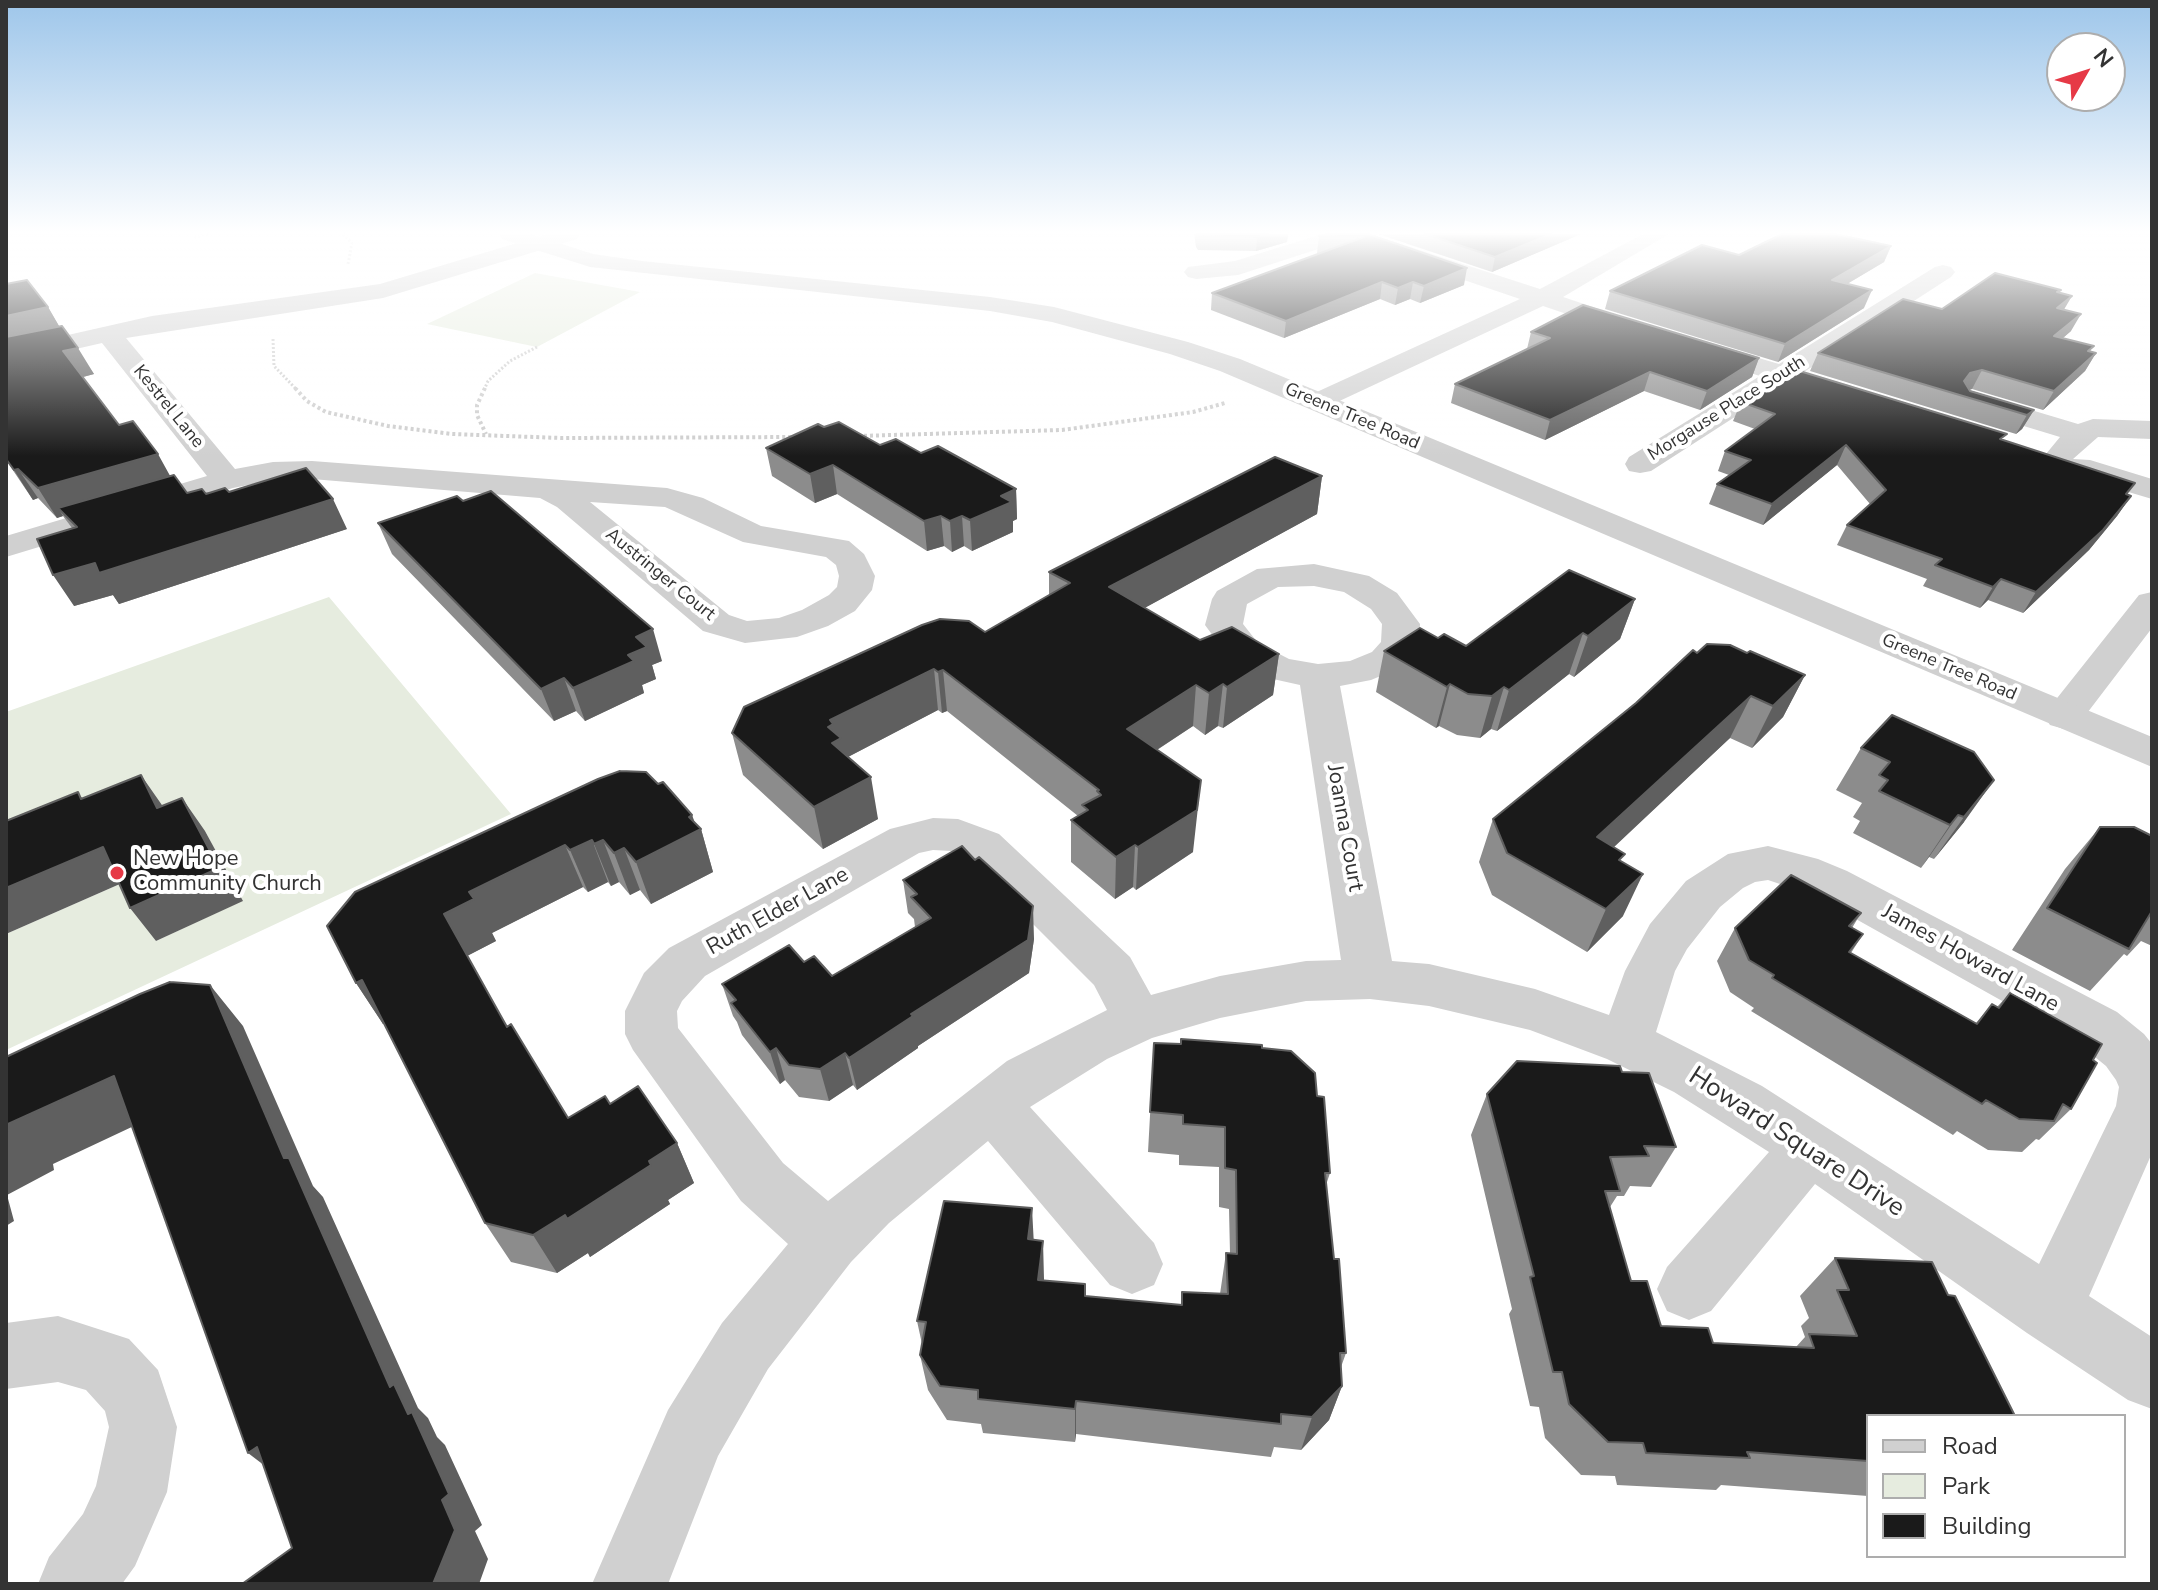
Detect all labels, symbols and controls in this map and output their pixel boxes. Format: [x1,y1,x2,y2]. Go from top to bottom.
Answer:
north arrow [2046,32,2126,112]
text: N [2086,42,2120,74]
street label: Morgause Place South [1644,352,1810,466]
street label: Kestrel Lane [128,361,208,453]
street label: Greene Tree Road [1281,379,1423,455]
street label: Austringer Court [601,524,719,626]
street label: Greene Tree Road [1878,630,2020,706]
street label: Joanna Court [1320,763,1368,893]
place label: New Hope Community Church [133,847,322,898]
street label: Ruth Elder Lane [703,862,853,962]
marker: New Hope Community Church [108,864,126,882]
street label: James Howard Lane [1877,899,2063,1019]
street label: Howard Square Drive [1682,1061,1910,1225]
legend [1866,1414,2126,1558]
text: Road [1942,1430,1998,1462]
text: Park [1942,1470,1990,1502]
text: Building [1942,1510,2032,1542]

